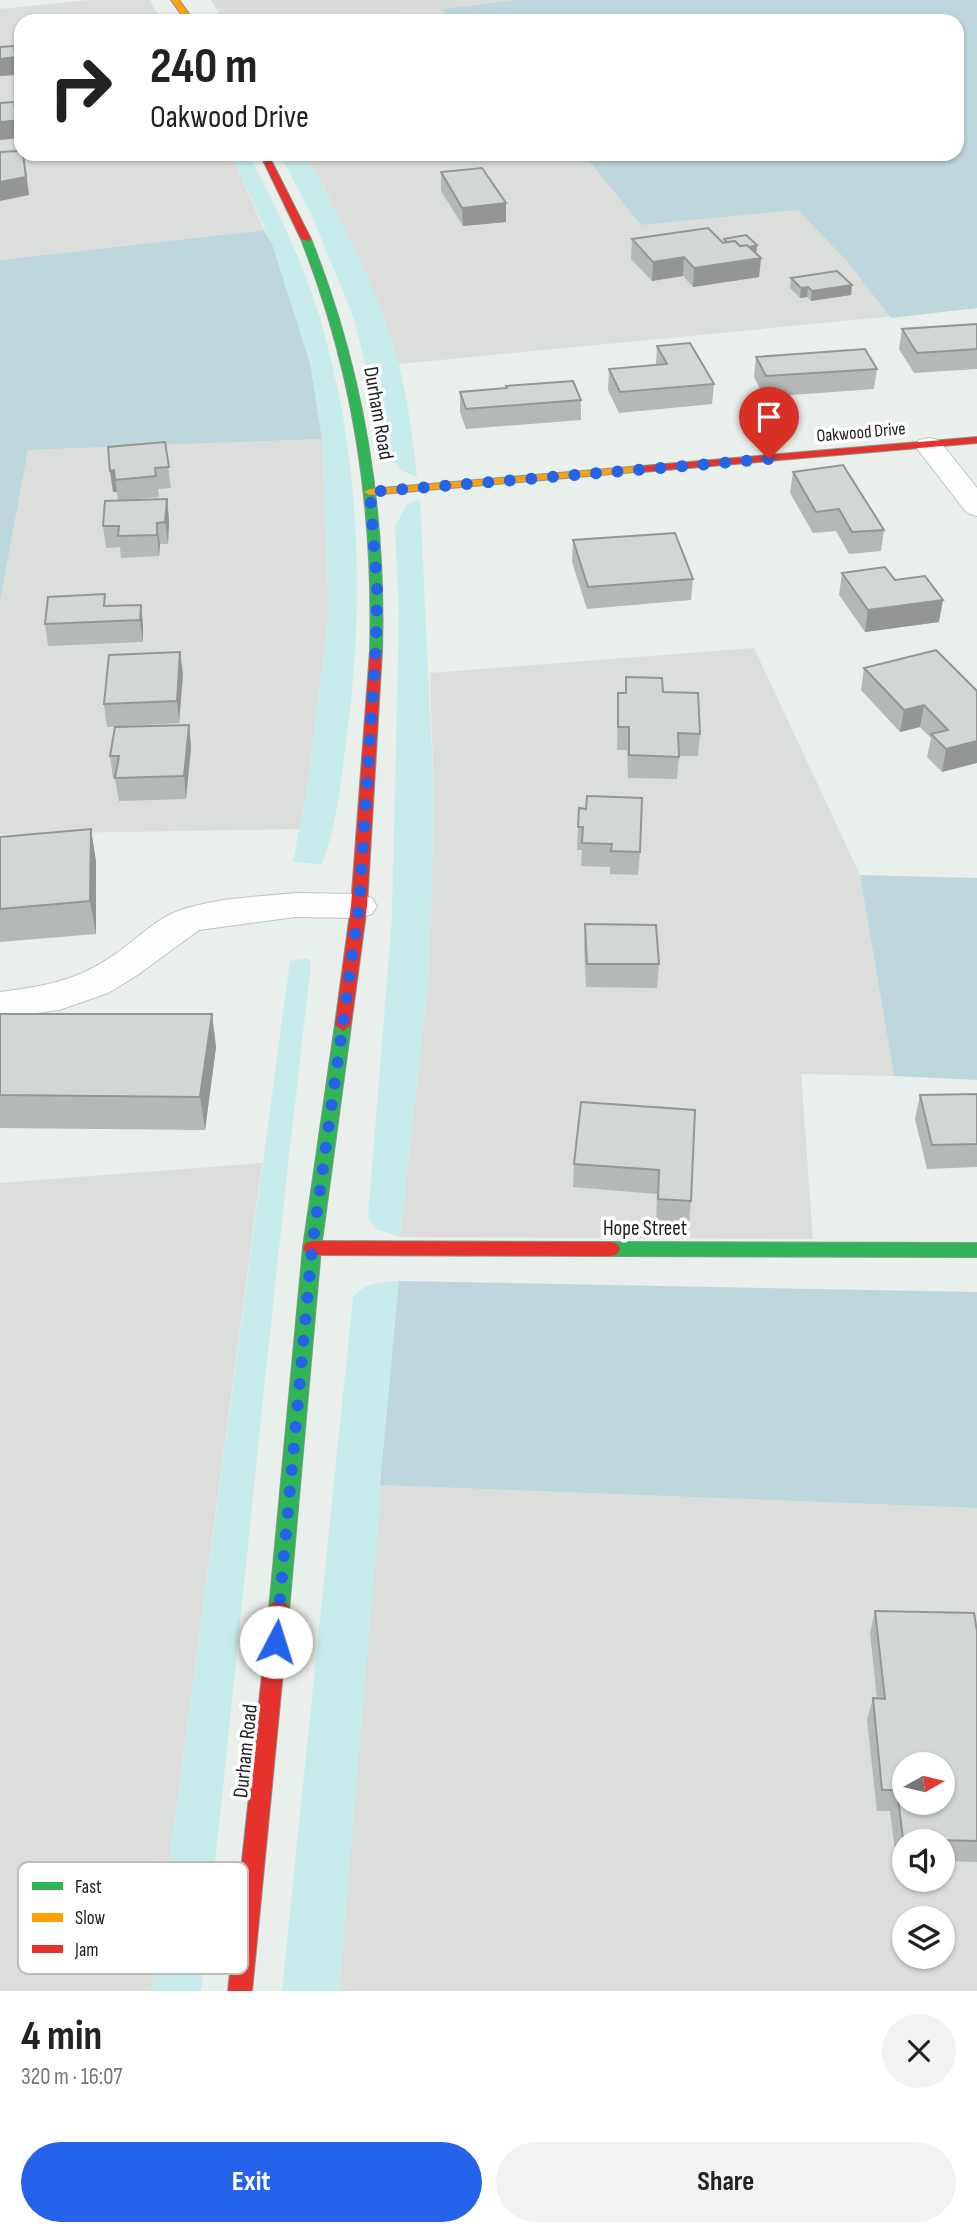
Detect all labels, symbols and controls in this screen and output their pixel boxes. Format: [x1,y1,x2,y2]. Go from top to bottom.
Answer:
text: 240 m [150,38,258,97]
icon: right [35,42,126,133]
text: Oakwood Drive [150,98,309,137]
street label: Durham Road [358,365,399,462]
pin [739,387,799,459]
icon: arrive [750,398,788,436]
street label: Oakwood Drive [816,418,906,447]
street label: Hope Street [603,1216,687,1241]
position arrow [239,1605,313,1679]
street label: Durham Road [228,1703,263,1799]
north arrow [892,1752,956,1815]
map controls [892,1752,955,1969]
button: sound [892,1829,955,1892]
legend [18,1862,248,1974]
text: Fast [75,1876,102,1899]
button: layers [892,1906,955,1969]
text: Slow [75,1907,105,1930]
text: Jam [74,1939,98,1962]
text: 4 min [21,2011,102,2062]
button: close [882,2014,956,2088]
text: 320 m · 16:07 [21,2063,123,2091]
button: Exit [21,2142,482,2222]
button: Share [496,2142,956,2222]

